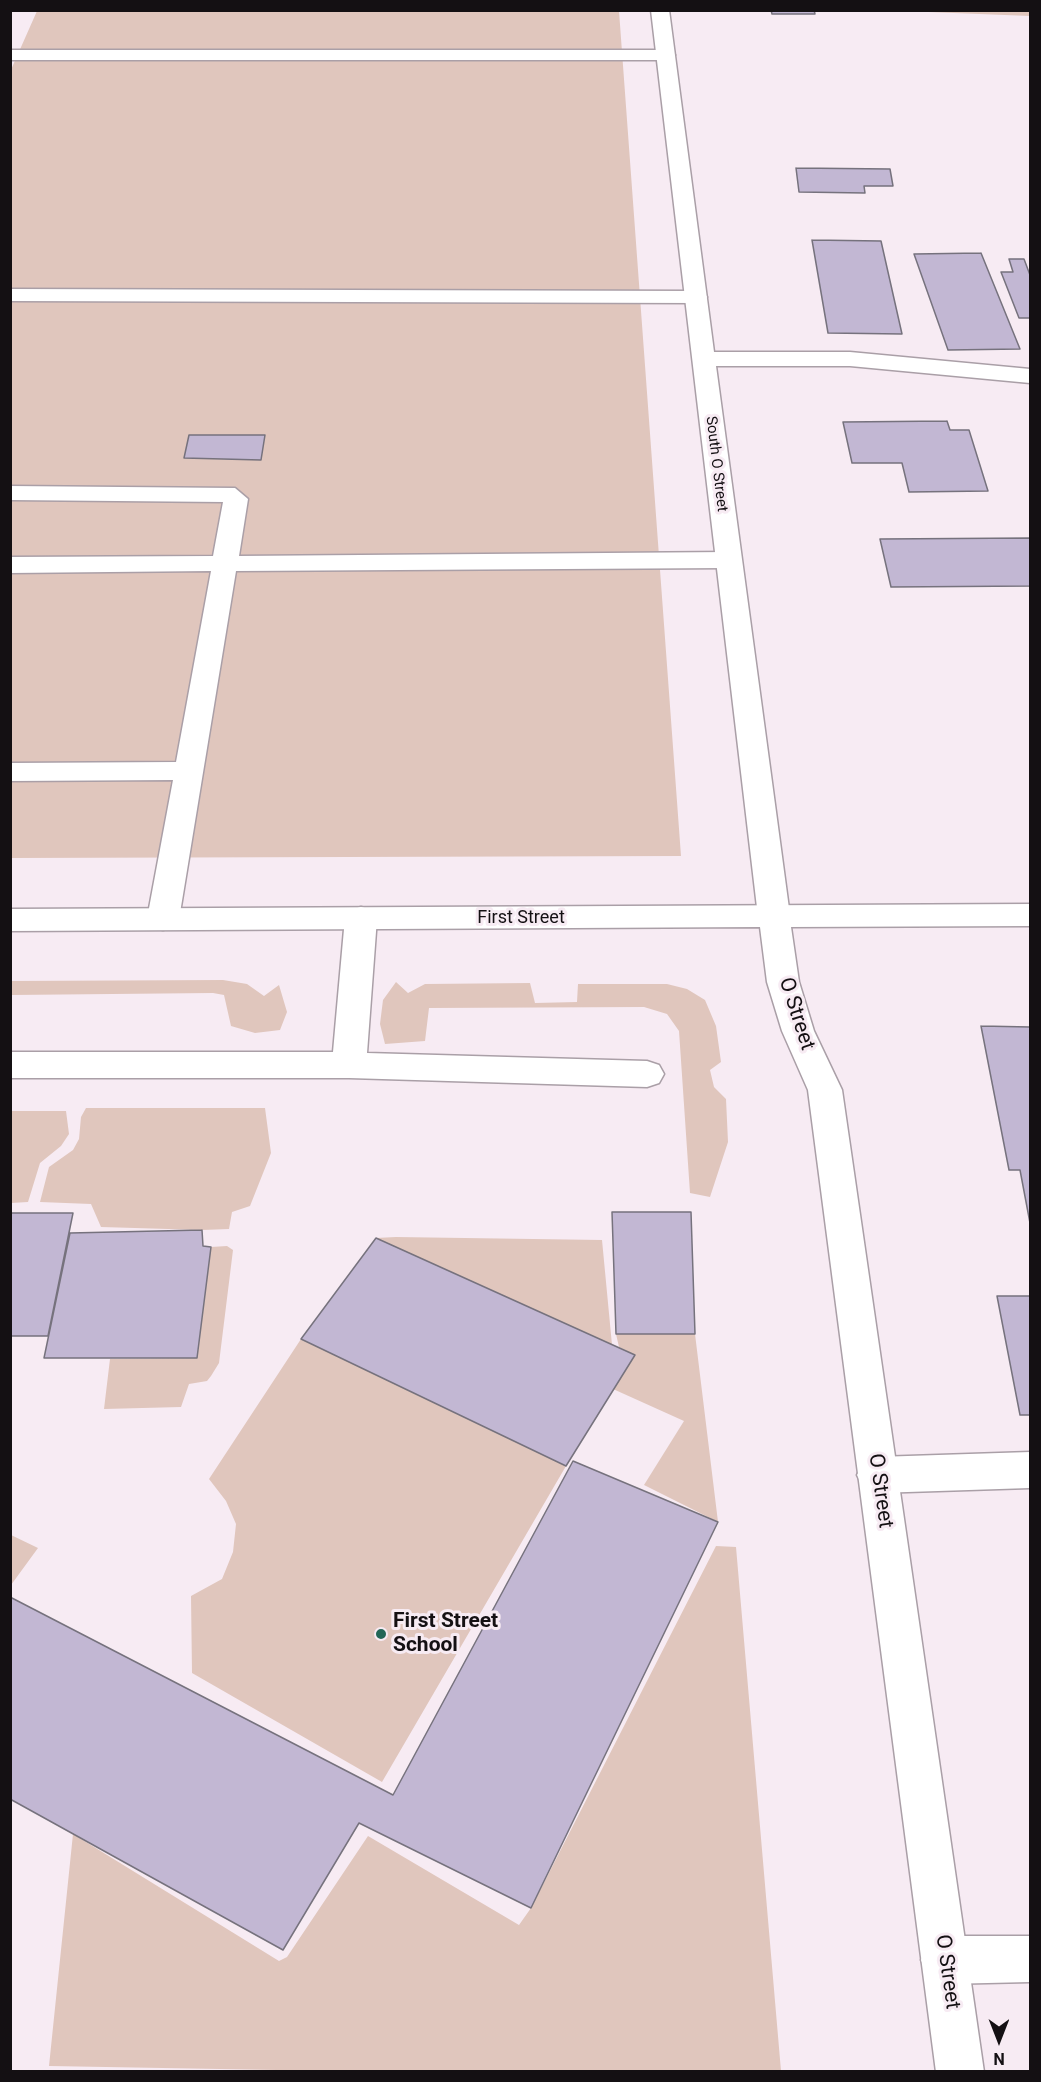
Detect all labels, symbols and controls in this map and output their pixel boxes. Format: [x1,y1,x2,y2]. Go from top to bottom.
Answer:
street label: South O Street [701,415,731,513]
street label: First Street [477,907,565,929]
street label: O Street [772,974,820,1054]
street label: O Street [862,1452,898,1530]
place label: First Street School [393,1609,498,1659]
marker: First Street School [374,1627,388,1641]
street label: O Street [929,1933,965,2011]
north arrow [969,2010,1029,2070]
text: N [993,2049,1005,2068]

